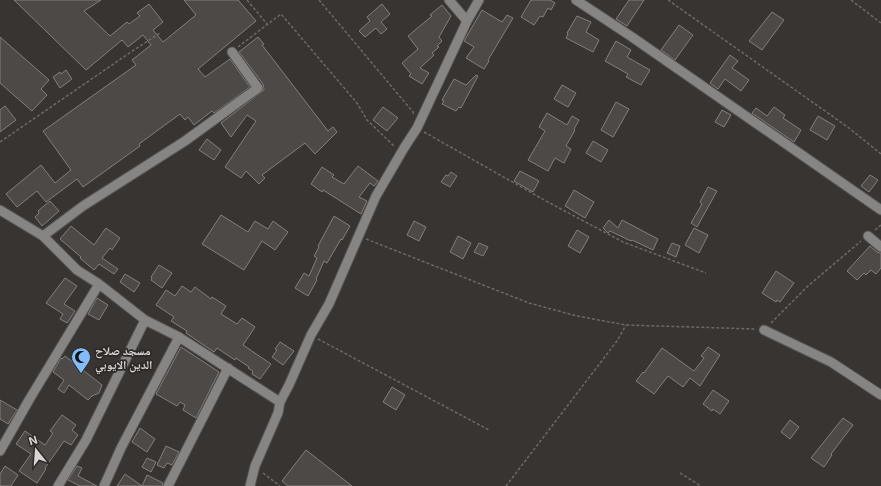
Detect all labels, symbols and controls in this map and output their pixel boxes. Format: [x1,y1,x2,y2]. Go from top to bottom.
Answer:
place label: مسجد صلاح الدين الايوبي [95,343,153,374]
mosque icon: مسجد صلاح الدين الايوبي [70,346,92,374]
north arrow [16,430,56,470]
text: N [27,433,39,448]

